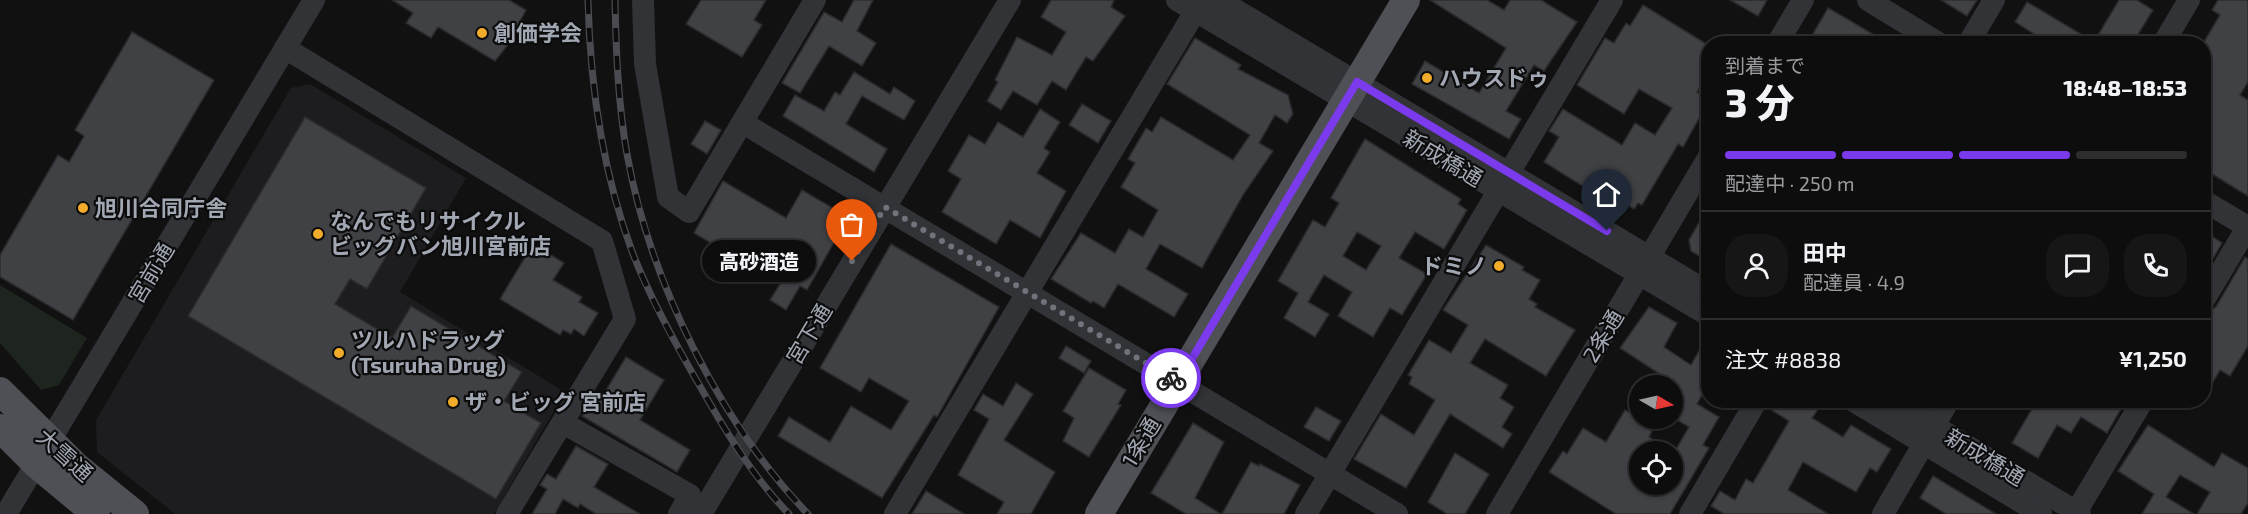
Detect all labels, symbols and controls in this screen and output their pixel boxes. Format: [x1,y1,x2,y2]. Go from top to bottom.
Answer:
place label: 創価学会 [494,19,582,45]
marker: 創価学会 [475,26,489,40]
text: 到着まで [1725,53,1805,77]
place label: ハウスドゥ [1439,64,1549,90]
marker: ハウスドゥ [1420,71,1434,85]
text: 18:48–18:53 [2063,74,2187,100]
text: 3 分 [1725,78,1795,125]
street label: 新成橋通 [1399,123,1488,191]
pin [1581,169,1632,231]
text: 配達中 · 250 m [1725,171,1855,195]
icon: home [1590,178,1623,211]
place label: 旭川合同庁舎 [95,194,227,220]
pin [826,199,877,261]
marker: 旭川合同庁舎 [76,201,90,215]
place label: なんでもリサイクル ビッグバン旭川宮前店 [330,207,551,258]
icon: bag [835,208,868,241]
marker: なんでもリサイクル ビッグバン旭川宮前店 [311,227,325,241]
button: person [1725,234,1788,297]
button: chat [2046,234,2109,297]
button: phone [2124,234,2187,297]
street label: 宮前通 [122,237,178,307]
text: 田中 [1803,239,1847,265]
callout: 高砂酒造 [702,240,816,282]
text: 高砂酒造 [719,249,799,273]
place label: ドミノ [1421,252,1487,278]
marker: ドミノ [1492,259,1506,273]
text: 配達員 · 4.9 [1803,270,1905,294]
street label: 宮下通 [780,298,836,368]
street label: 2条通 [1576,305,1628,366]
place label: ツルハドラッグ (Tsuruha Drug) [351,326,506,377]
text: ¥1,250 [2119,345,2187,371]
marker: ツルハドラッグ (Tsuruha Drug) [332,346,346,360]
text: 注文 #8838 [1725,346,1841,372]
courier [1141,348,1201,408]
icon: bike [1155,362,1188,395]
north arrow [1629,375,1683,429]
map controls [1629,375,1683,495]
place label: ザ・ビッグ 宮前店 [465,388,646,414]
marker: ザ・ビッグ 宮前店 [446,395,460,409]
street label: 1条通 [1115,412,1165,471]
street label: 新成橋通 [1941,422,2030,490]
street label: 大雪通 [32,423,99,486]
button: locate [1629,441,1683,495]

